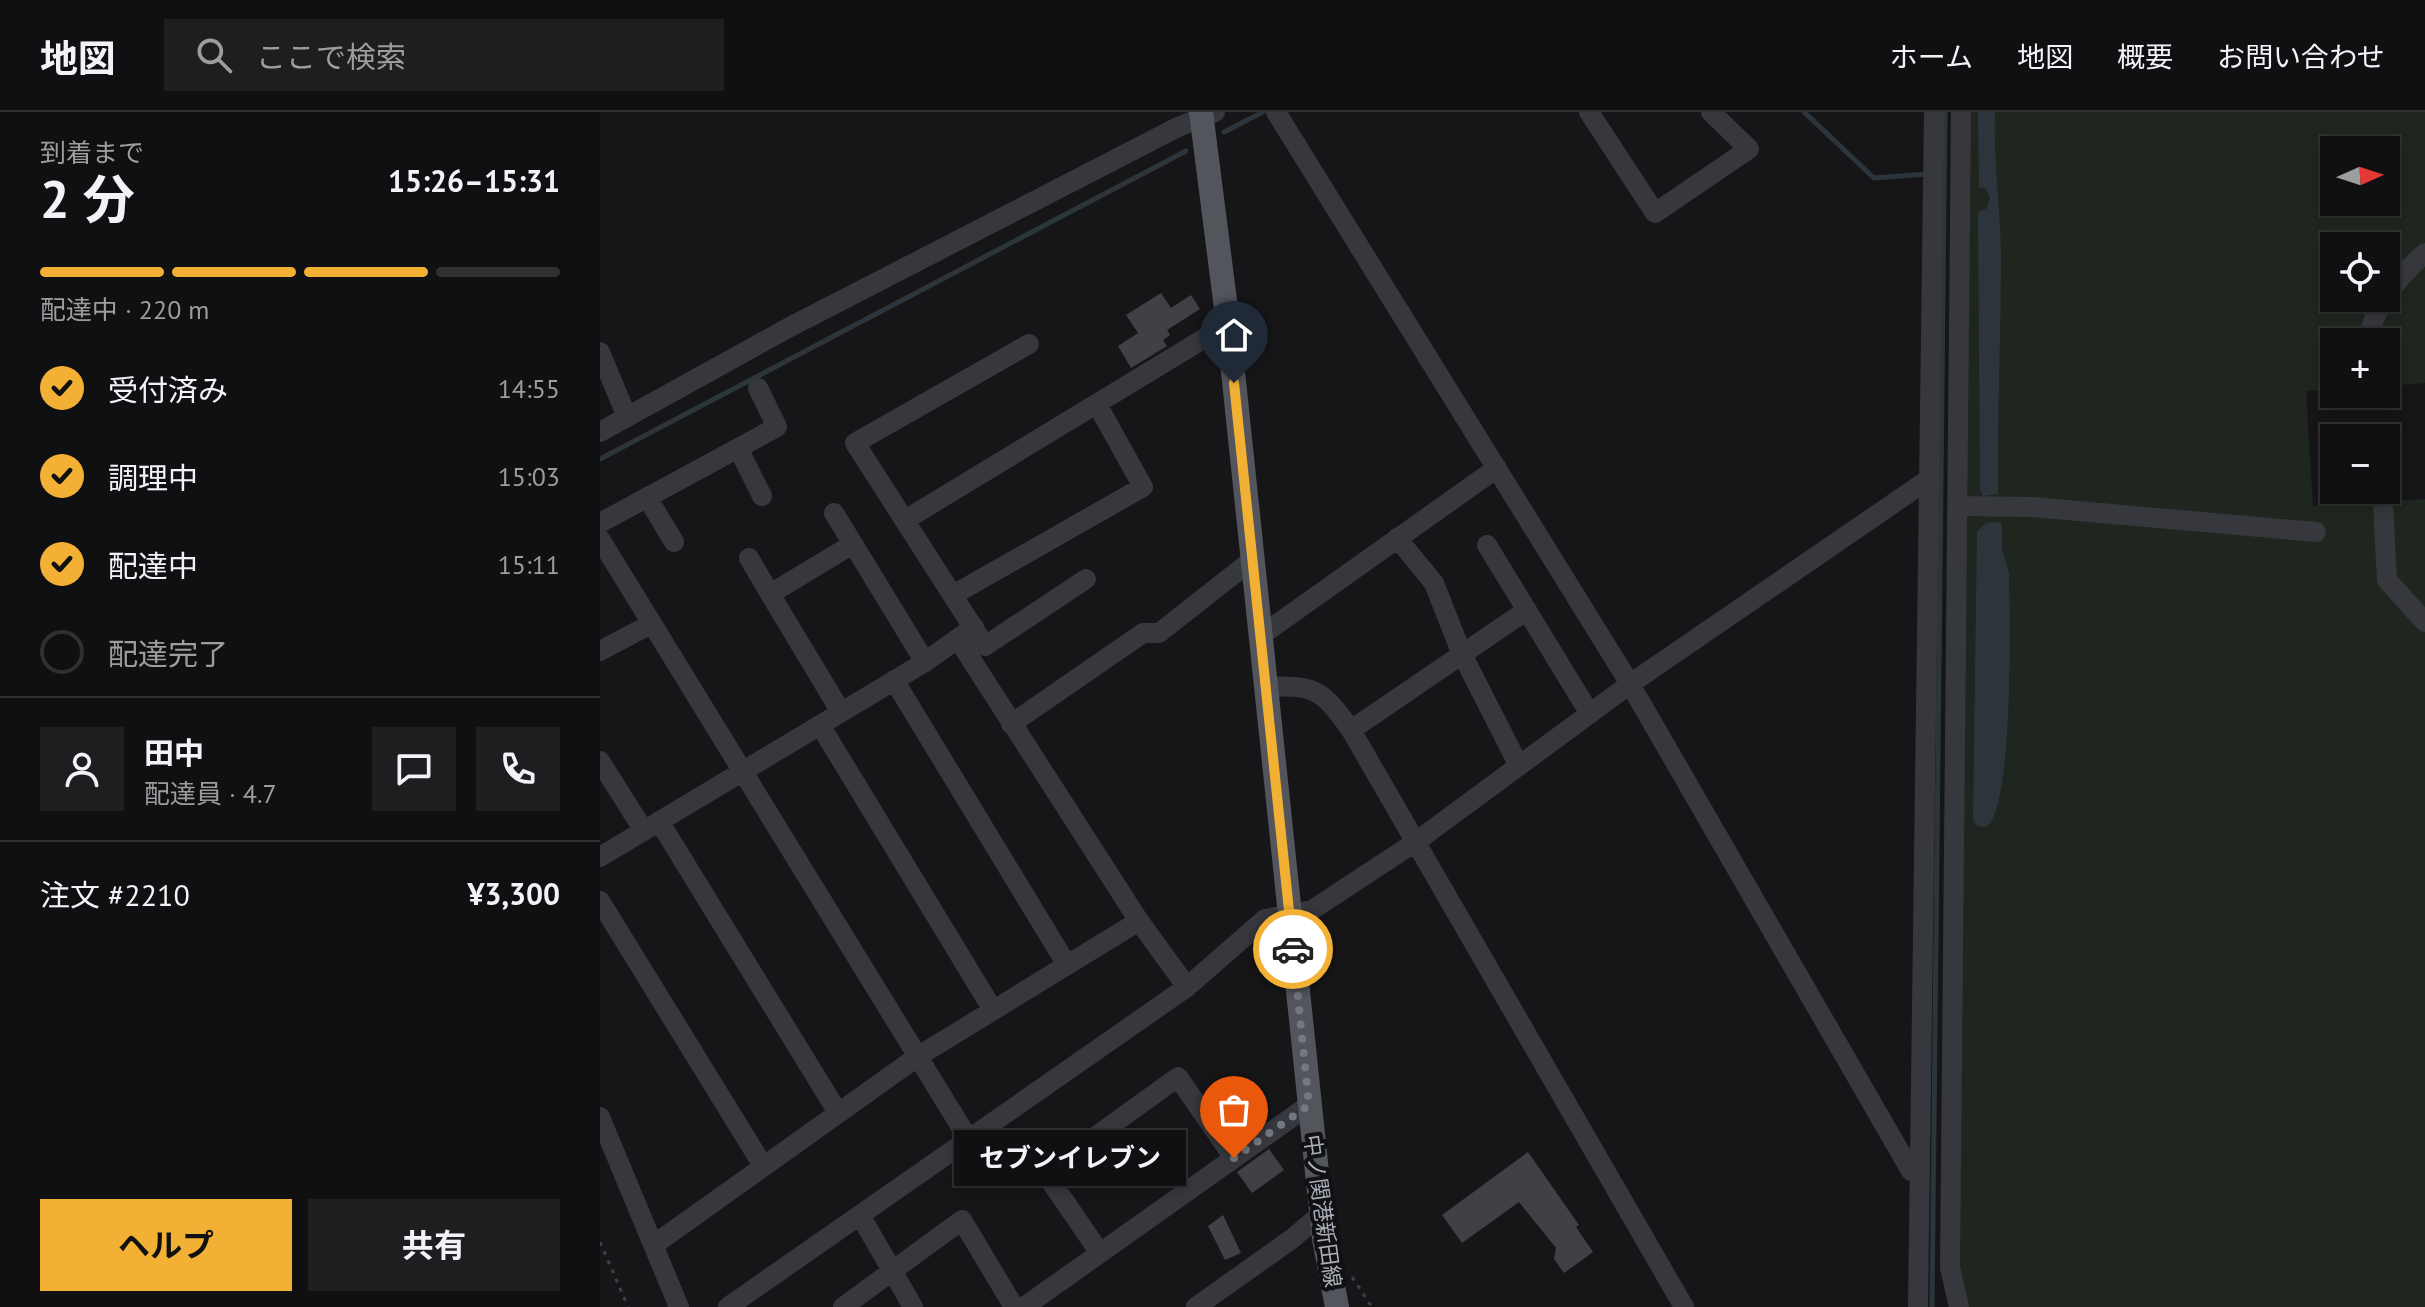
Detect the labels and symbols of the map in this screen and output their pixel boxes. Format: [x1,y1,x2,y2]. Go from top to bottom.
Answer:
north arrow [2320,136,2400,216]
pin [1200,301,1268,383]
courier [1253,909,1333,989]
pin [1200,1076,1268,1158]
callout: セブンイレブン [954,1130,1186,1186]
street label: 中ノ関港新田線 [1298,1133,1348,1289]

